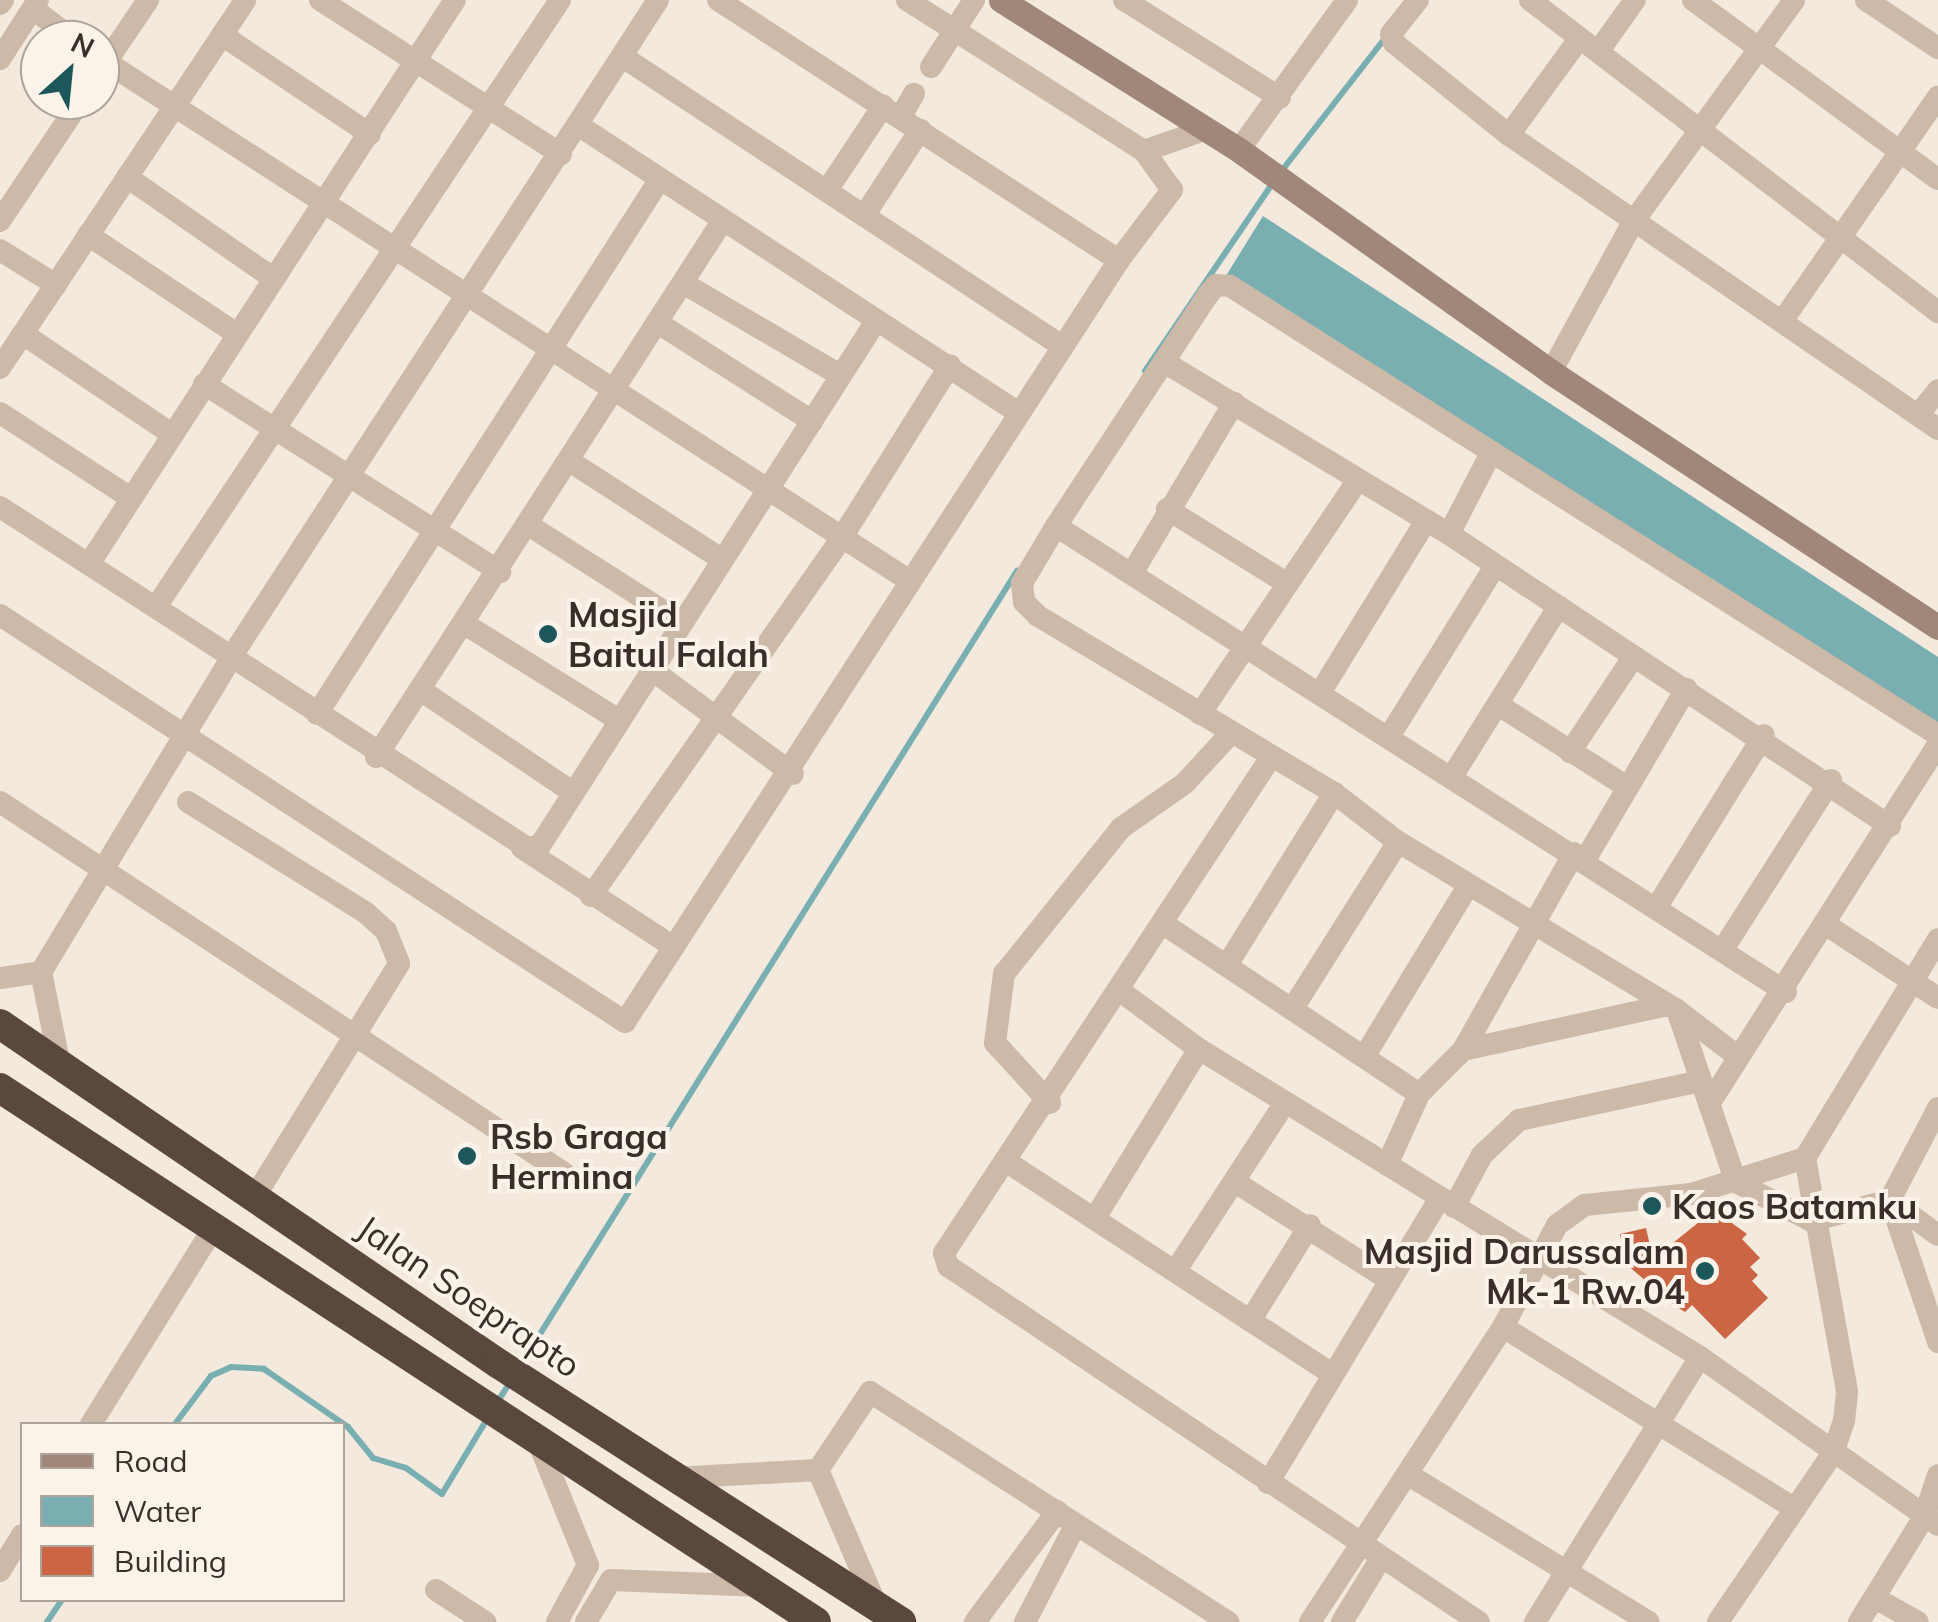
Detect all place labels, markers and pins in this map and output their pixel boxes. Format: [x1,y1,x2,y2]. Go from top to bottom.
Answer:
place label: Masjid Baitul Falah [568,593,769,675]
marker: Masjid Baitul Falah [537,623,559,645]
place label: Rsb Graga Hermina [490,1115,668,1197]
marker: Rsb Graga Hermina [454,1143,480,1169]
place label: Kaos Batamku [1672,1185,1917,1227]
marker: Kaos Batamku [1641,1195,1663,1217]
place label: Masjid Darussalam Mk-1 Rw.04 [1364,1230,1685,1312]
marker: Masjid Darussalam Mk-1 Rw.04 [1694,1260,1716,1282]

